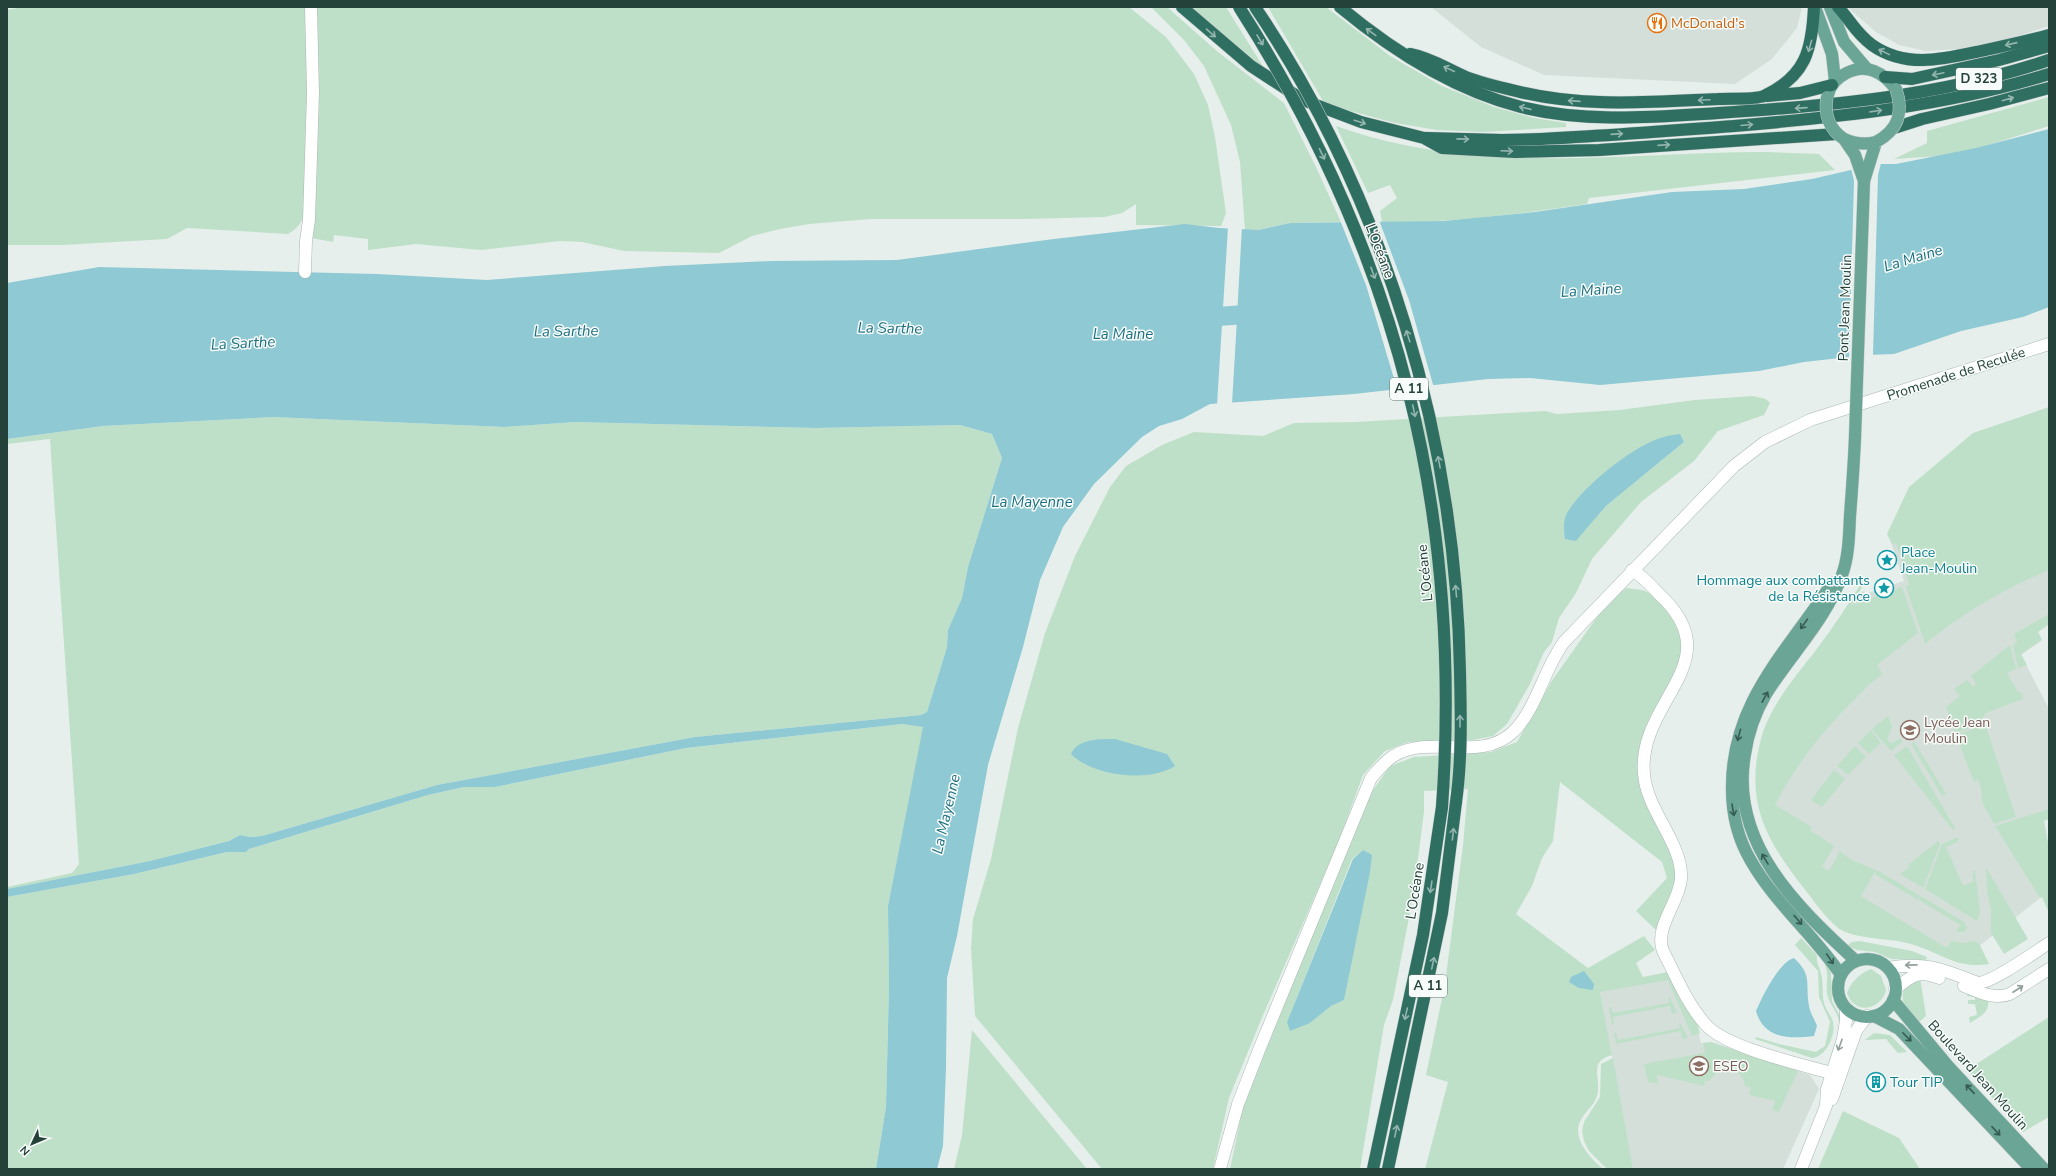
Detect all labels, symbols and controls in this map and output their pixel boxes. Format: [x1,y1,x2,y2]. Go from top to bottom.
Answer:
restaurant icon: McDonald's [1646,12,1668,34]
place label: McDonald's [1671,14,1745,33]
one-way arrow [1366,28,1377,36]
one-way arrow [1205,29,1216,38]
one-way arrow [1256,34,1264,46]
one-way arrow [1806,39,1813,52]
one-way arrow [2005,41,2018,49]
one-way arrow [1879,48,1891,55]
one-way arrow [1444,65,1456,72]
road number: D 323 [1956,68,2002,90]
one-way arrow [1932,71,1945,79]
one-way arrow [2001,95,2014,102]
one-way arrow [1698,96,1711,103]
one-way arrow [1568,97,1581,104]
one-way arrow [1519,103,1532,111]
one-way arrow [1795,104,1808,111]
one-way arrow [1869,107,1882,115]
one-way arrow [1354,118,1366,126]
one-way arrow [1740,121,1753,128]
one-way arrow [1610,131,1623,138]
one-way arrow [1456,135,1469,143]
one-way arrow [1658,142,1671,149]
one-way arrow [1319,147,1326,159]
one-way arrow [1500,148,1513,155]
street label: L’Océane [1361,221,1399,281]
water label: La Maine [1881,240,1945,276]
street label: Pont Jean Moulin [1834,254,1856,362]
one-way arrow [1369,267,1377,279]
water label: La Maine [1560,278,1622,302]
water label: La Sarthe [858,317,923,339]
water label: La Sarthe [534,320,599,342]
water label: La Maine [1093,324,1153,344]
one-way arrow [1404,330,1411,343]
water label: La Sarthe [210,331,276,355]
street label: Promenade de Reculée [1884,343,2028,405]
road number: A 11 [1390,378,1428,400]
one-way arrow [1410,404,1418,417]
one-way arrow [1435,456,1443,469]
water label: La Mayenne [991,492,1073,512]
place label: Place Jean-Moulin [1900,543,1977,578]
street label: L’Océane [1413,544,1437,602]
place icon: Place Jean-Moulin [1876,549,1898,571]
place label: Hommage aux combattants de la Résistance [1696,571,1870,606]
place icon: Hommage aux combattants de la Résistance [1873,577,1895,599]
one-way arrow [1453,585,1460,598]
one-way arrow [1800,618,1808,629]
one-way arrow [1762,691,1770,703]
place label: Lycée Jean Moulin [1924,713,1990,748]
one-way arrow [1456,715,1464,728]
school or university icon: Lycée Jean Moulin [1899,719,1921,741]
one-way arrow [1735,728,1742,741]
water label: La Mayenne [927,772,965,856]
one-way arrow [1730,803,1738,816]
one-way arrow [1450,828,1457,841]
one-way arrow [1760,853,1768,865]
street label: L’Océane [1401,861,1429,921]
one-way arrow [1427,880,1435,893]
one-way arrow [1793,915,1803,925]
one-way arrow [1826,953,1834,964]
one-way arrow [1429,957,1437,970]
one-way arrow [1905,961,1918,969]
road number: A 11 [1409,975,1447,997]
one-way arrow [2012,985,2023,993]
one-way arrow [1401,1008,1409,1021]
street label: Boulevard Jean Moulin [1924,1016,2032,1134]
one-way arrow [1902,1032,1912,1042]
one-way arrow [1836,1039,1844,1051]
school or university icon: ESEO [1688,1055,1710,1077]
place label: ESEO [1713,1057,1749,1076]
building icon: Tour TIP [1865,1071,1887,1093]
place label: Tour TIP [1890,1073,1943,1092]
one-way arrow [1965,1084,1974,1094]
north arrow [12,1124,52,1164]
one-way arrow [1393,1125,1401,1138]
one-way arrow [1991,1126,2001,1136]
text: N [17,1142,33,1159]

